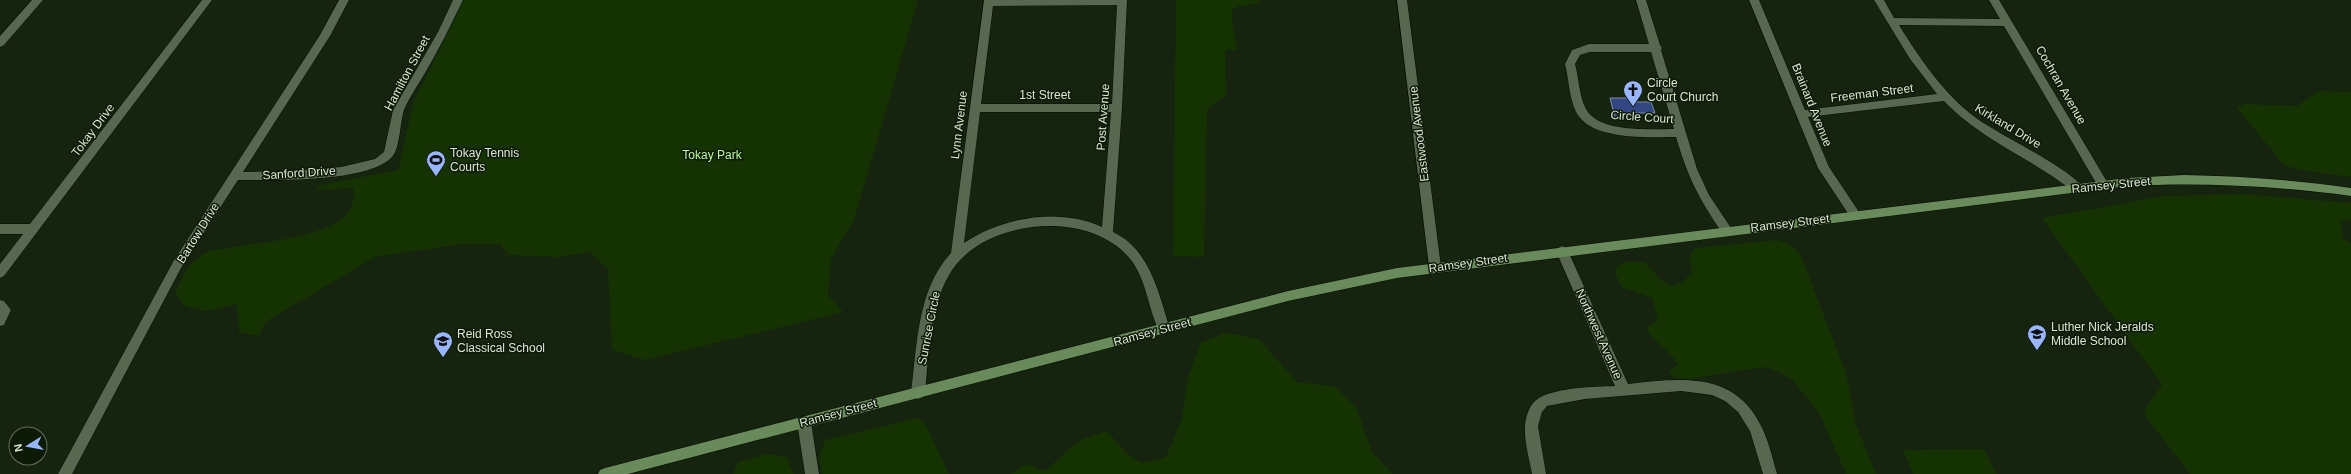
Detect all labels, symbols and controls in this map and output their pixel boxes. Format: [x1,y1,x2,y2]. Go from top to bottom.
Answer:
street label: Hamilton Street [381,33,433,113]
street label: Cochran Avenue [2033,43,2089,127]
street label: Brainard Avenue [1789,61,1835,149]
place label: Circle Court Church [1647,76,1718,104]
church icon: Circle Court Church [1622,79,1644,107]
street label: Freeman Street [1830,81,1915,105]
street label: Post Avenue [1094,83,1112,151]
street label: Eastwood Avenue [1406,85,1432,182]
street label: 1st Street [1019,88,1071,102]
street label: Lynn Avenue [948,90,970,160]
street label: Tokay Drive [69,100,118,159]
street label: Kirkland Drive [1972,101,2044,151]
street label: Circle Court [1610,108,1675,126]
place label: Tokay Tennis Courts [450,146,519,174]
park label: Tokay Park [682,148,743,162]
sports icon: Tokay Tennis Courts [425,149,447,177]
street label: Sanford Drive [262,163,336,183]
street label: Ramsey Street [2071,174,2152,196]
street label: Bartow Drive [174,200,222,266]
street label: Ramsey Street [1750,211,1831,235]
street label: Ramsey Street [1428,250,1509,275]
street label: Northwest Avenue [1573,287,1625,382]
street label: Sunrise Circle [915,290,943,366]
street label: Ramsey Street [1112,315,1193,349]
place label: Luther Nick Jeralds Middle School [2051,320,2154,348]
school or university icon: Luther Nick Jeralds Middle School [2026,323,2048,351]
place label: Reid Ross Classical School [457,327,545,355]
school or university icon: Reid Ross Classical School [432,330,454,358]
street label: Ramsey Street [798,396,879,430]
north arrow [8,426,48,466]
text: N [12,443,25,453]

